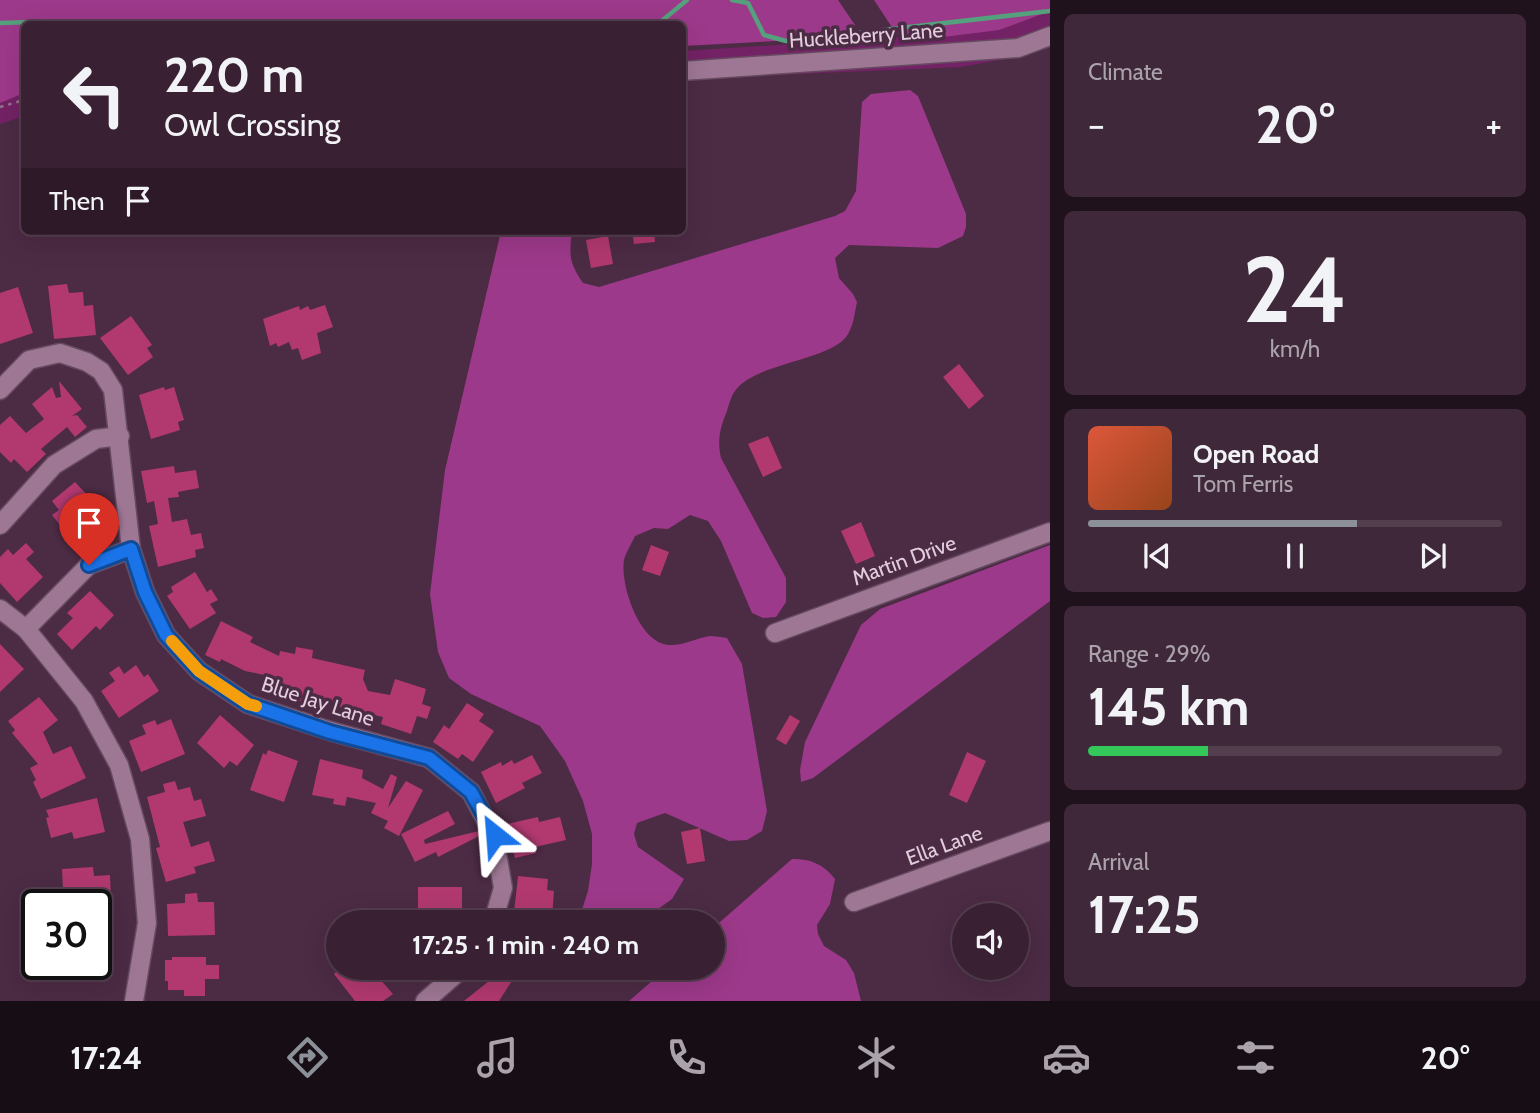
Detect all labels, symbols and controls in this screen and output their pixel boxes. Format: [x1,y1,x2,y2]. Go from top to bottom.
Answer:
street label: Huckleberry Lane [788,17,944,53]
text: 220 m [164,45,304,104]
icon: left [49,49,140,140]
text: Climate [1088,58,1163,86]
text: 20° [1255,93,1335,156]
text: − [1088,101,1105,148]
text: + [1485,101,1502,148]
text: Owl Crossing [164,105,340,144]
icon: arrive [119,182,157,220]
text: Then [49,185,105,217]
text: 24 [1243,234,1347,345]
text: km/h [1270,335,1320,363]
text: Open Road [1193,438,1319,470]
text: Tom Ferris [1193,470,1293,498]
pin [59,493,119,565]
icon: arrive [70,504,108,542]
street label: Martin Drive [849,530,960,590]
icon: previous [1138,537,1176,575]
icon: pause [1276,537,1314,575]
icon: next [1414,537,1452,575]
text: Range · 29% [1088,640,1211,668]
street label: Blue Jay Lane [258,671,378,731]
text: 145 km [1088,675,1250,738]
position arrow [458,798,532,872]
street label: Ella Lane [902,820,986,870]
text: Arrival [1088,848,1149,876]
text: 17:25 [1088,883,1201,946]
speed limit sign: 30 [21,889,112,980]
map controls [952,903,1029,980]
button: sound [952,903,1029,980]
text: 17:25 · 1 min · 240 m [412,929,639,961]
icon: directions [283,1033,332,1082]
icon: music [473,1033,522,1082]
icon: phone [662,1033,711,1082]
icon: climate [852,1033,901,1082]
icon: car [1042,1033,1091,1082]
icon: filters [1231,1033,1280,1082]
text: 17:24 [70,1038,142,1077]
text: 20° [1421,1038,1470,1077]

